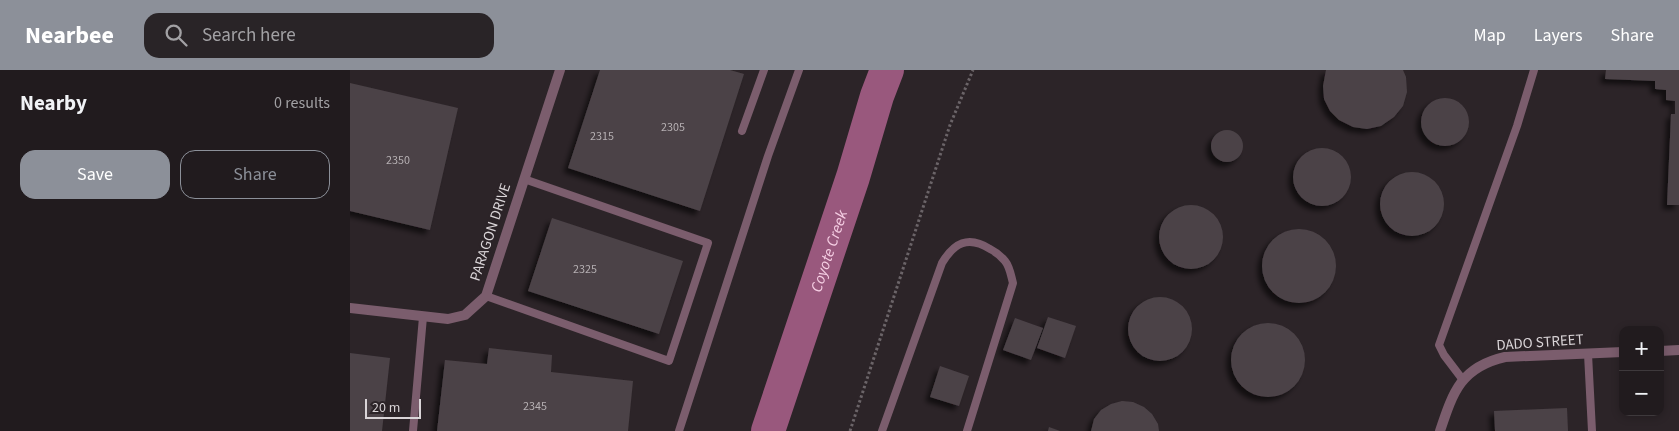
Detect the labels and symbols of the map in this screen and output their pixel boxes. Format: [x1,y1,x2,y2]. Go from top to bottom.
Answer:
house number: 2305 [661,119,685,136]
house number: 2315 [590,128,614,145]
house number: 2350 [386,152,410,169]
street label: PARAGON DRIVE [465,180,516,284]
water label: Coyote Creek [805,207,853,295]
house number: 2325 [573,261,597,278]
street label: DADO STREET [1496,329,1584,356]
scale bar [365,396,421,419]
house number: 2345 [523,398,547,415]

